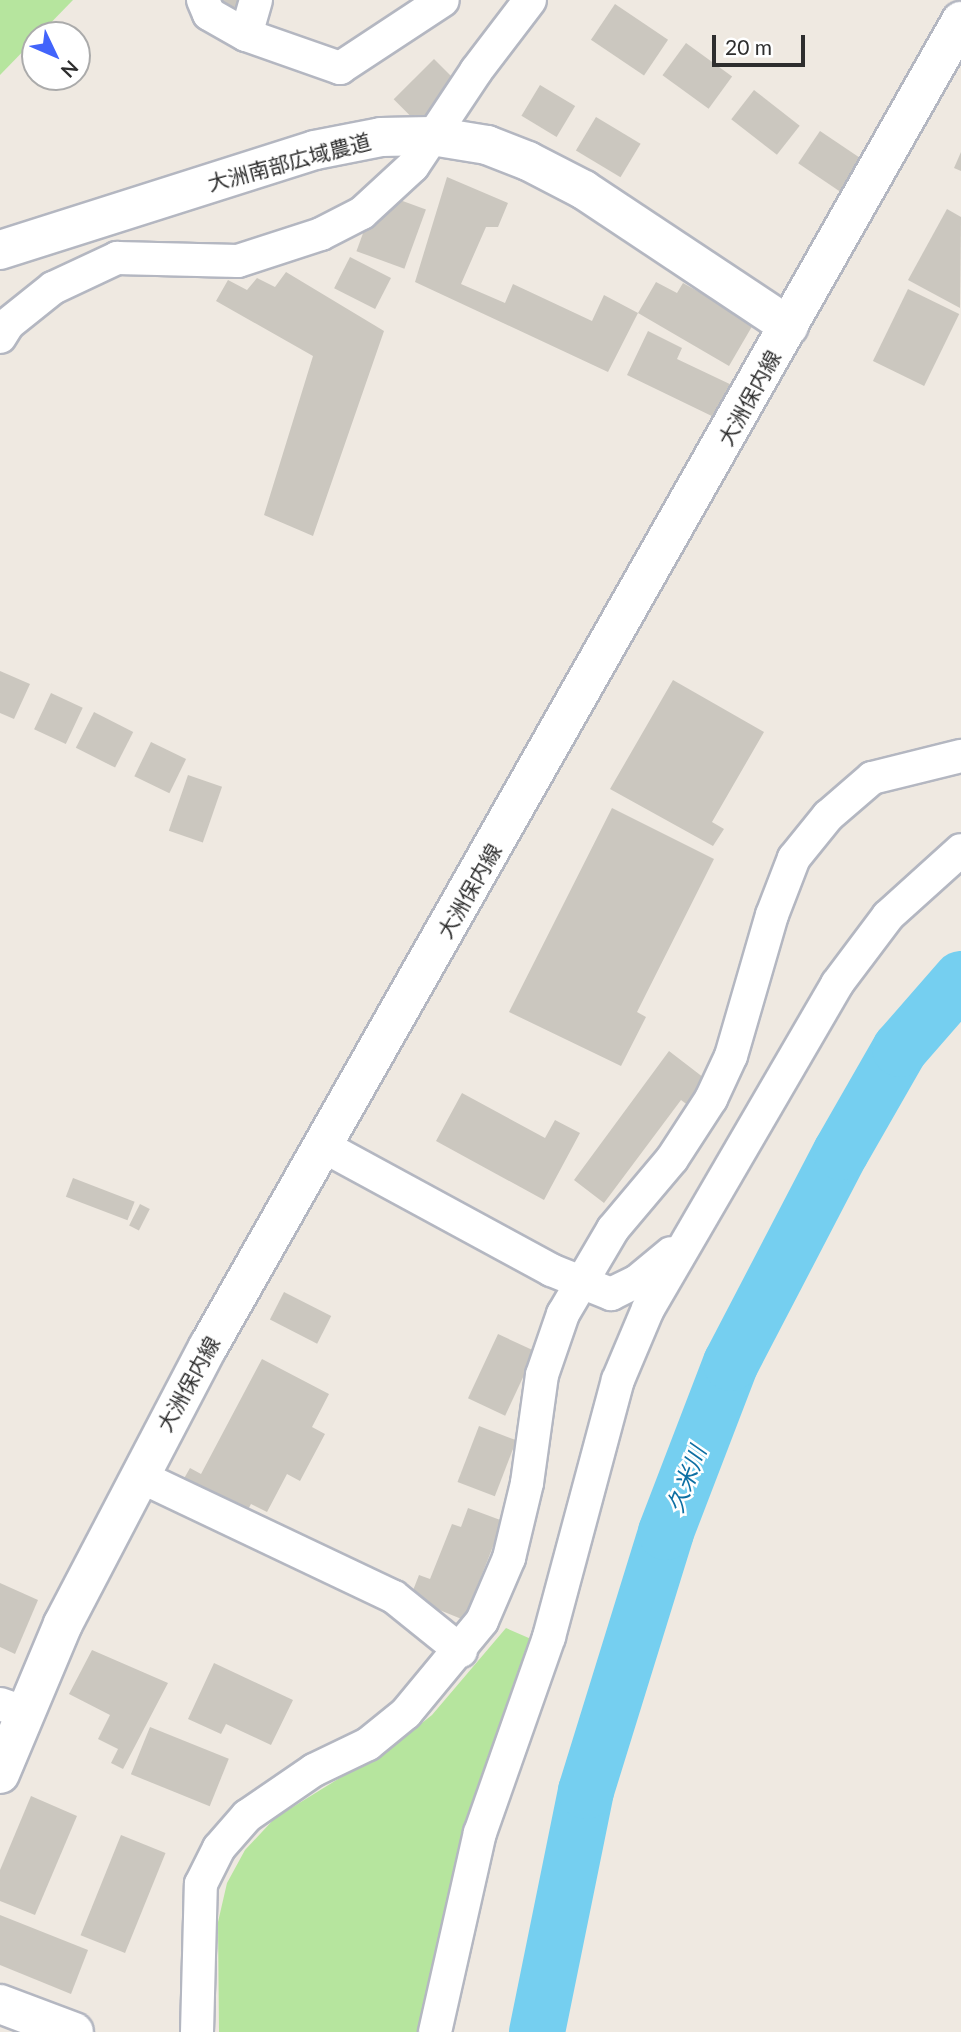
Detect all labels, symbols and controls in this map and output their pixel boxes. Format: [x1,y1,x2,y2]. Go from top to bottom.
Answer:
north arrow [21,21,91,91]
scale bar [716,21,809,65]
text: 20 m [725,34,772,59]
text: N [57,56,83,83]
street label: 大洲南部広域農道 [205,128,373,196]
street label: 大洲保内線 [713,346,785,450]
street label: 大洲保内線 [432,839,506,943]
street label: 大洲保内線 [152,1332,224,1436]
water label: 久米川 [661,1442,711,1516]

